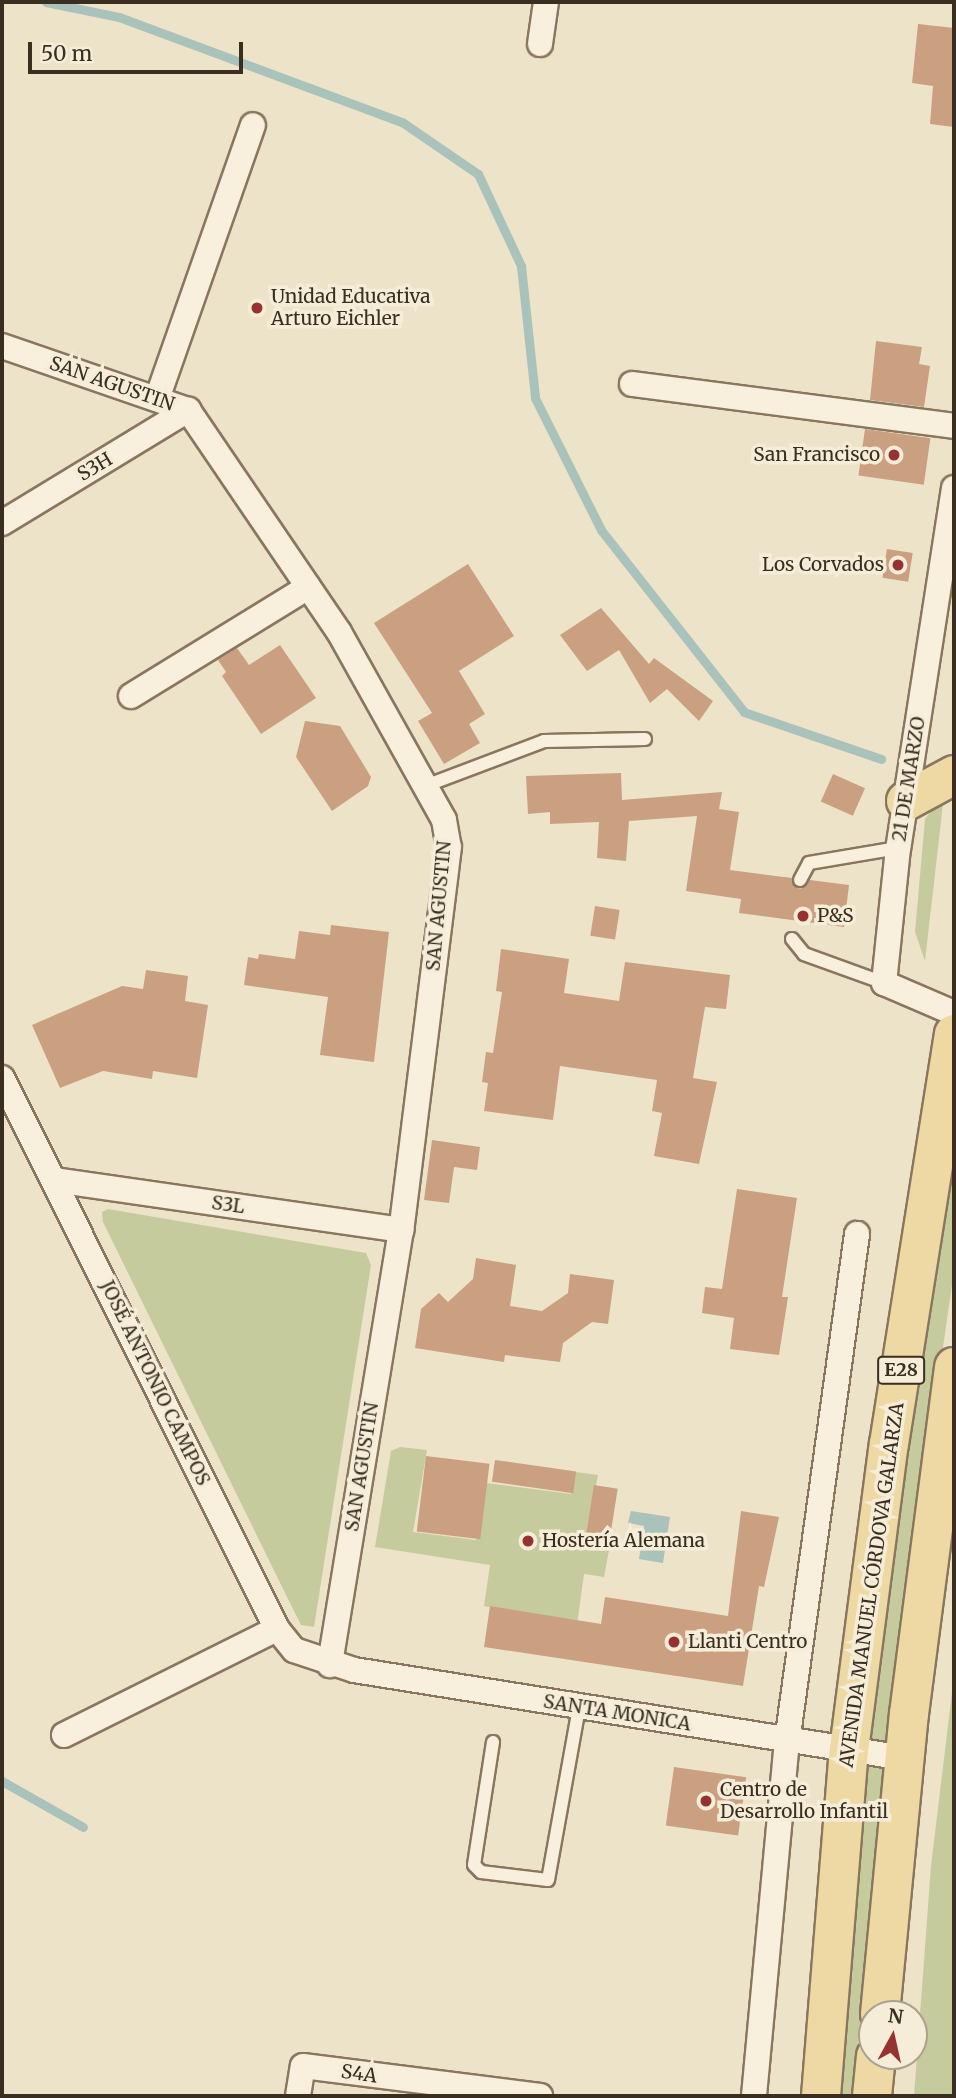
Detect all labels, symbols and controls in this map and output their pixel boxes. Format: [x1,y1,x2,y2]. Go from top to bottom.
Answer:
scale bar [32,28,247,72]
text: 50 m [41,40,92,67]
place label: Unidad Educativa Arturo Eichler [271,286,430,330]
marker: Unidad Educativa Arturo Eichler [249,300,265,316]
street label: SAN AGUSTIN [47,352,177,416]
place label: San Francisco [753,444,880,466]
marker: San Francisco [886,447,902,463]
street label: S3H [74,448,116,486]
place label: Los Corvados [762,554,884,576]
marker: Los Corvados [890,557,906,573]
street label: 21 DE MARZO [888,715,930,843]
street label: SAN AGUSTIN [422,840,456,972]
place label: P&S [817,905,854,927]
marker: P&S [795,908,811,924]
street label: S3L [210,1191,246,1219]
street label: JOSÉ ANTONIO CAMPOS [95,1277,215,1489]
road number: E28 [876,1356,926,1385]
street label: SAN AGUSTIN [341,1401,383,1533]
street label: AVENIDA MANUEL CÓRDOVA GALARZA [835,1401,909,1769]
place label: Hostería Alemana [542,1530,705,1552]
marker: Hostería Alemana [520,1533,536,1549]
place label: Llanti Centro [688,1631,807,1653]
marker: Llanti Centro [666,1634,682,1650]
street label: SANTA MONICA [542,1690,692,1736]
place label: Centro de Desarrollo Infantil [720,1779,888,1823]
marker: Centro de Desarrollo Infantil [698,1793,714,1809]
north arrow [858,2000,928,2070]
text: N [887,2003,905,2029]
street label: S4A [339,2060,379,2088]

